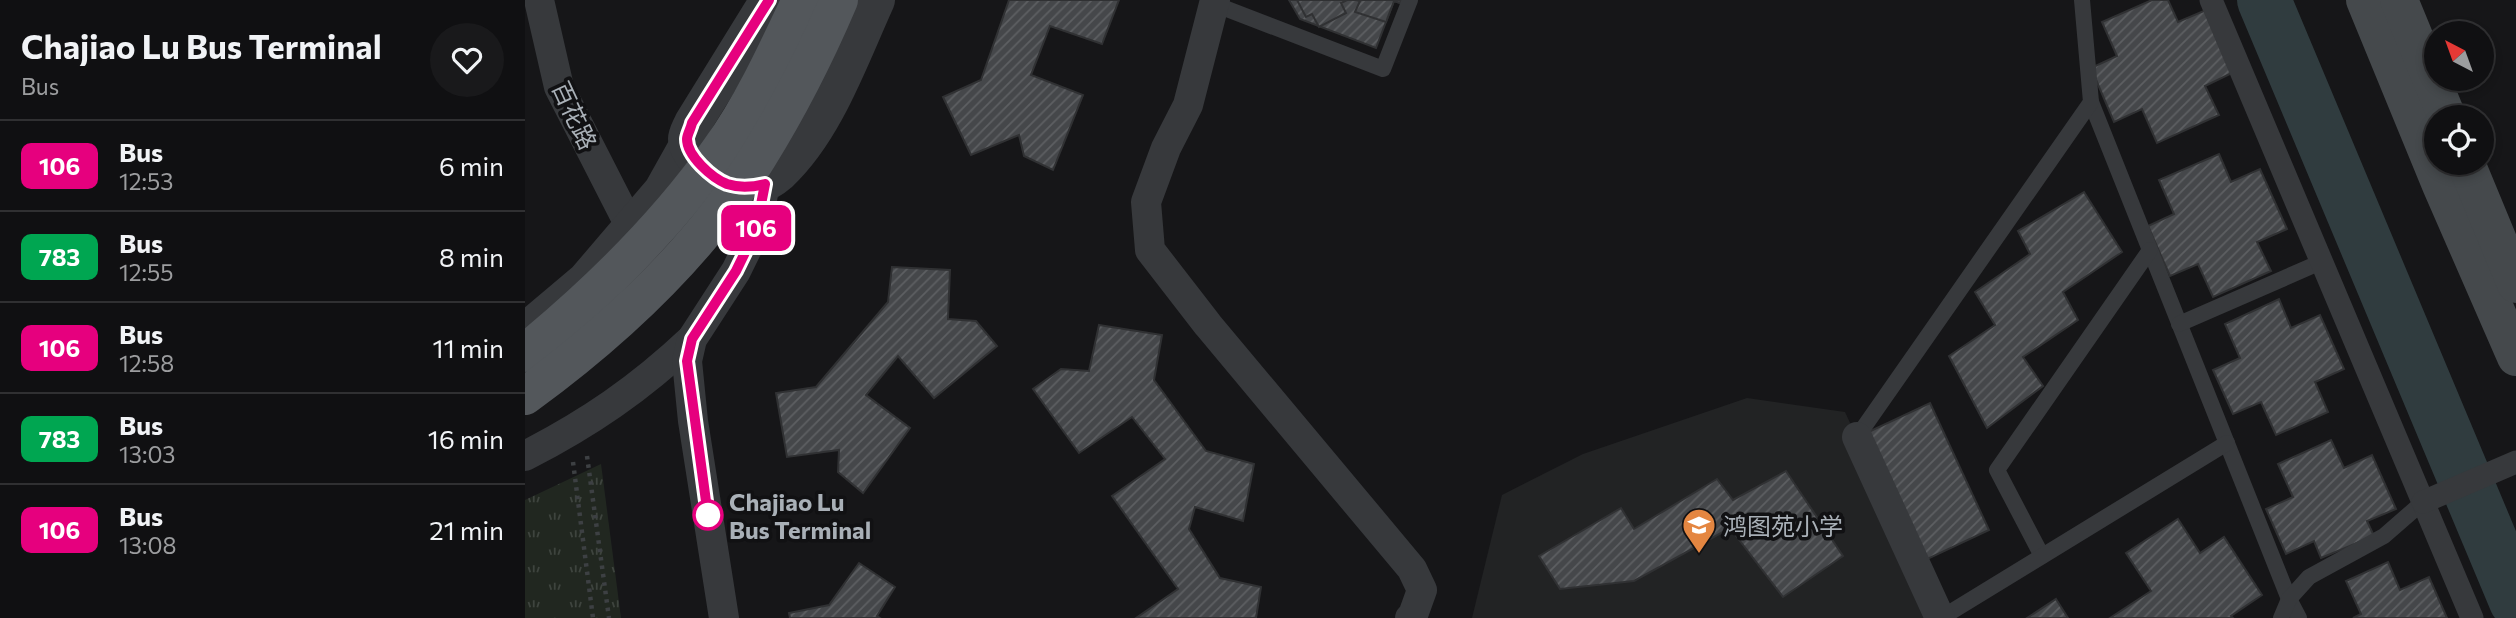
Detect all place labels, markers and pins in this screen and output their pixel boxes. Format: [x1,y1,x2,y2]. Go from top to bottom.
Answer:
place label: Chajiao Lu Bus Terminal [729,487,871,544]
marker: Chajiao Lu Bus Terminal [693,500,723,530]
school or university icon: 鸿图苑小学 [1680,506,1718,555]
place label: 鸿图苑小学 [1723,511,1843,540]

